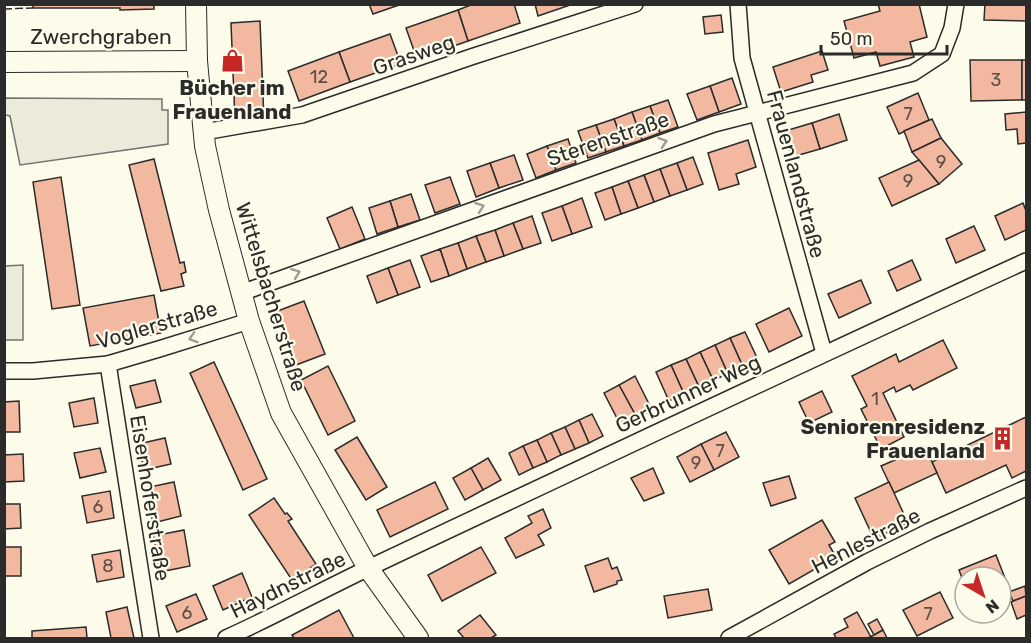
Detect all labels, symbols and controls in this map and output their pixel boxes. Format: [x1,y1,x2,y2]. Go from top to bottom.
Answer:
scale bar [821,18,947,56]
street label: Zwerchgraben [30,24,172,49]
text: 50 m [830,28,873,50]
street label: Grasweg [370,29,458,80]
shop icon: Bücher im Frauenland [219,47,245,73]
house number: 12 [310,66,328,88]
house number: 3 [991,69,1001,91]
place label: Bücher im Frauenland [172,75,292,124]
street label: Frauenlandstraße [762,87,831,261]
house number: 7 [903,103,913,125]
street label: Sterenstraße [543,106,672,171]
one-way arrow [658,136,668,149]
house number: 9 [936,151,946,173]
house number: 9 [903,170,913,192]
street label: Wittelsbacherstraße [231,199,312,394]
one-way arrow [474,201,484,214]
one-way arrow [290,267,301,280]
street label: Voglerstraße [94,295,220,354]
one-way arrow [188,331,199,344]
street label: Gerbrunner Weg [611,349,764,438]
house number: 1 [871,388,879,410]
street label: Eisenhoferstraße [125,413,176,583]
place label: Seniorenresidenz Frauenland [800,414,985,463]
building icon: Seniorenresidenz Frauenland [990,426,1016,452]
house number: 7 [715,440,725,462]
house number: 9 [691,452,701,474]
house number: 6 [93,496,104,518]
street label: Henlestraße [807,502,924,579]
street label: Haydnstraße [226,546,350,623]
house number: 8 [102,555,114,577]
north arrow [953,565,1013,625]
text: N [982,595,1003,617]
house number: 6 [182,602,193,624]
house number: 7 [923,603,933,625]

